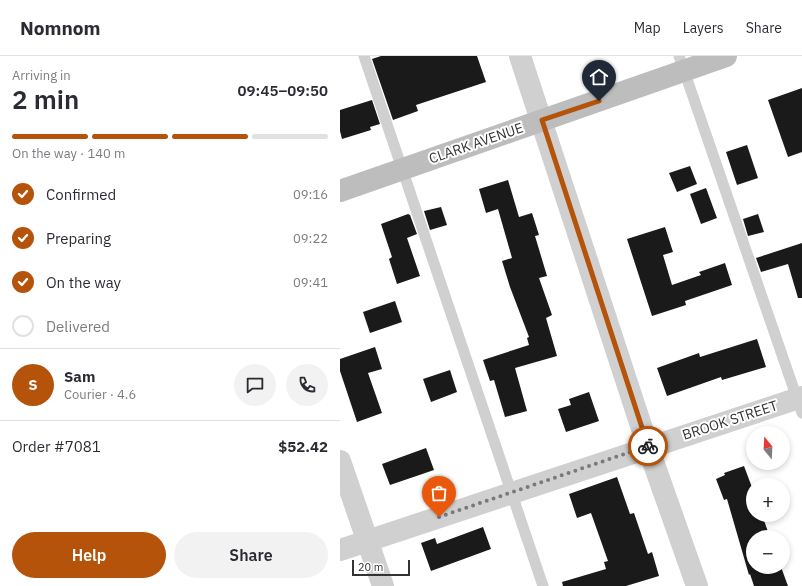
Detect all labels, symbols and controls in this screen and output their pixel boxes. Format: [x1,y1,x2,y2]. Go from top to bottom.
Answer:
text: Nomnom [20,16,100,40]
text: Map [634,19,661,37]
text: Layers [683,19,724,37]
text: Share [746,19,782,37]
pin [582,60,616,101]
icon: home [588,66,610,88]
text: Arriving in [12,67,71,84]
text: 09:45–09:50 [238,81,328,100]
text: 2 min [12,82,79,116]
street label: CLARK AVENUE [426,118,526,168]
text: On the way · 140 m [12,145,125,162]
icon: check [12,183,34,205]
text: Confirmed [46,185,116,204]
text: 09:16 [293,186,328,203]
icon: check [12,227,34,249]
text: Preparing [46,229,111,248]
text: 09:22 [293,230,328,247]
icon: check [12,271,34,293]
text: On the way [46,273,121,292]
text: 09:41 [293,274,328,291]
text: Delivered [46,317,110,336]
button: chat [234,364,276,406]
button: phone [286,364,328,406]
text: Sam [64,367,95,386]
text: S [28,375,38,394]
text: Courier · 4.6 [64,386,136,403]
street label: BROOK STREET [680,396,780,444]
courier [628,426,668,466]
north arrow [746,426,790,470]
map controls [746,426,790,574]
icon: bike [637,435,659,457]
text: Order #7081 [12,437,101,456]
text: $52.42 [278,437,328,456]
pin [422,476,456,517]
button: + [746,478,790,522]
icon: bag [428,482,450,504]
button: − [746,530,790,574]
button: Help [12,532,166,578]
button: Share [174,532,328,578]
scale bar [352,558,410,577]
text: 20 m [358,560,383,574]

